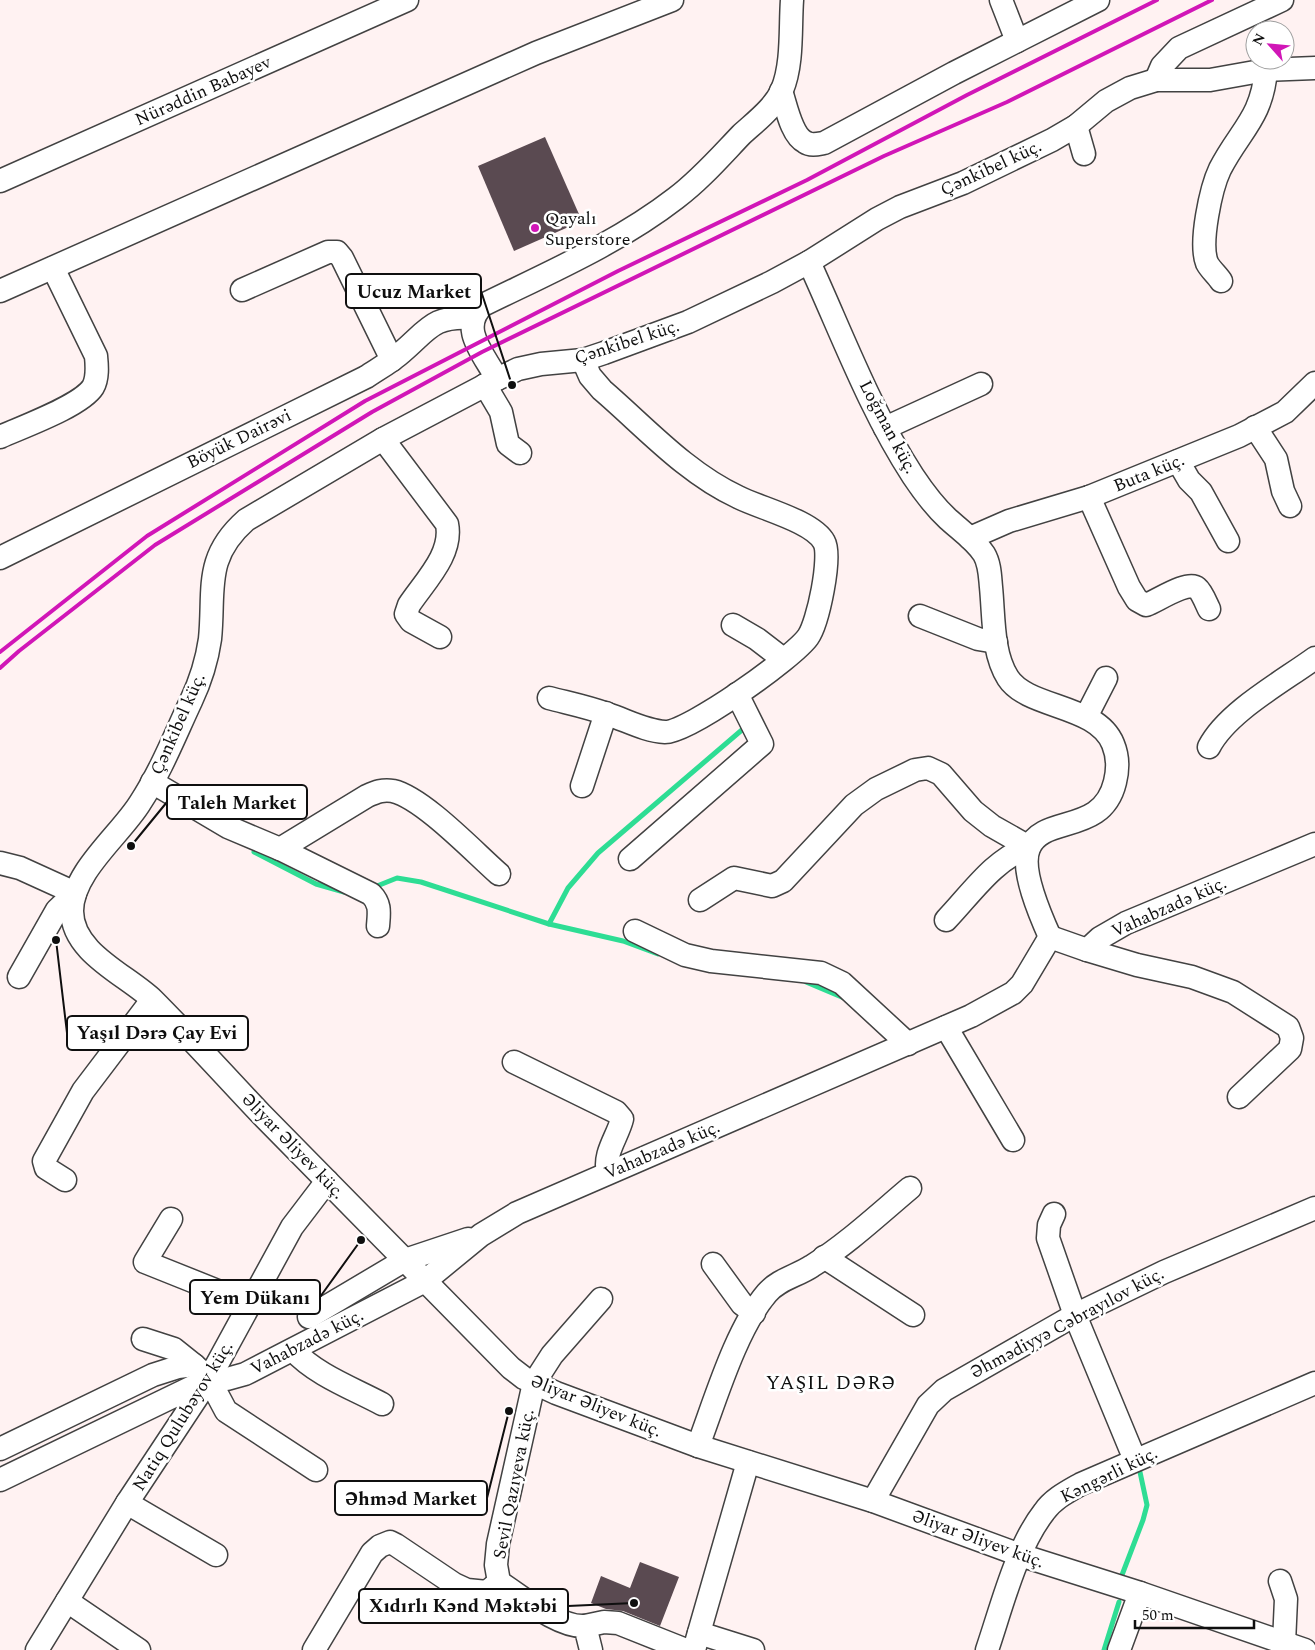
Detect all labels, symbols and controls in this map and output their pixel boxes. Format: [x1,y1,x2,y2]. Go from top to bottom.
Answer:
north arrow [1245,20,1295,70]
text: N [1247,29,1271,49]
street label: Nürəddin Babayev [131,48,277,133]
street label: Çənkibel küç. [936,133,1046,203]
place label: Qayalı Superstore [545,205,630,253]
marker: Qayalı Superstore [529,222,541,234]
callout: Ucuz Market [346,274,481,308]
text: Ucuz Market [357,278,471,307]
street label: Çənkibel küç. [571,312,683,372]
street label: Loğman küç. [852,375,924,479]
street label: Böyük Dairəvi [182,402,296,476]
street label: Buta küç. [1109,447,1189,499]
street label: Çənkibel küç. [143,669,213,779]
callout: Taleh Market [167,785,307,819]
text: Taleh Market [177,789,297,818]
street label: Vahabzadə küç. [1107,869,1231,945]
callout: Yaşıl Dərə Çay Evi [67,1016,248,1050]
text: Yaşıl Dərə Çay Evi [77,1019,237,1048]
street label: Əliyar Əliyev küç. [235,1086,351,1206]
street label: Vahabzadə küç. [600,1113,724,1187]
street label: Əhmədiyyə Cəbrayılov küç. [965,1260,1169,1386]
callout: Yem Dükanı [190,1280,320,1314]
text: Yem Dükanı [200,1284,310,1313]
street label: Vahabzadə küç. [246,1302,368,1382]
street label: Natiq Qulubəyov küç. [126,1336,240,1496]
street label: Əliyar Əliyev küç. [526,1367,666,1445]
district label: YAŞIL DƏRƏ [766,1368,896,1398]
street label: Sevil Qazıyeva küç. [486,1407,542,1561]
street label: Kəngərli küç. [1056,1440,1162,1510]
callout: Əhməd Market [335,1481,487,1515]
text: Əhməd Market [345,1485,477,1514]
street label: Əliyar Əliyev küç. [908,1502,1048,1576]
callout: Xıdırlı Kənd Məktəbi [359,1589,568,1623]
text: Xıdırlı Kənd Məktəbi [369,1592,557,1621]
scale bar [1135,1598,1254,1630]
text: 50 m [1142,1604,1174,1627]

